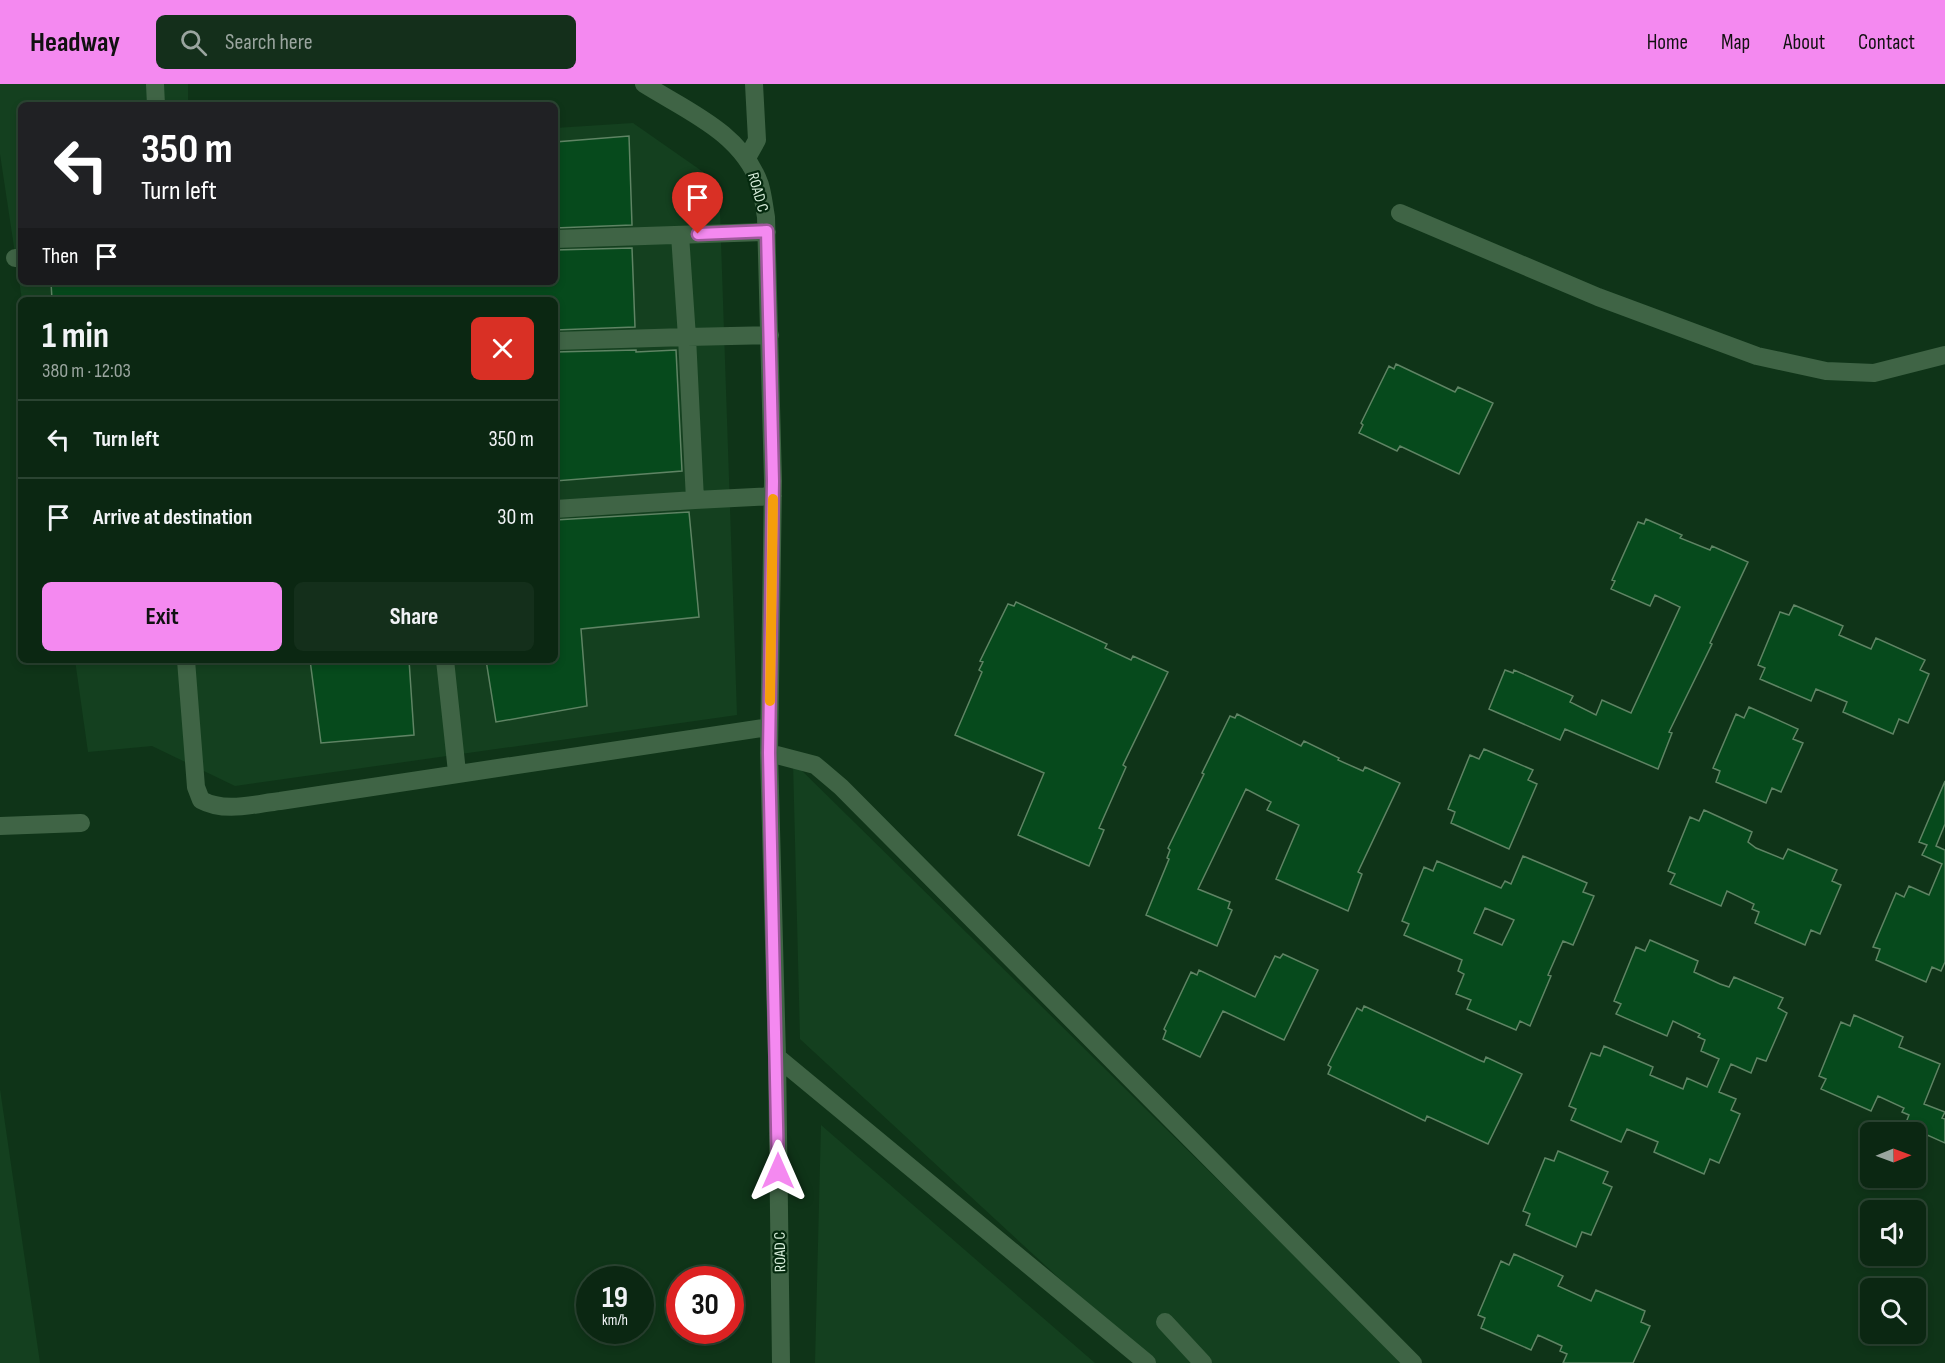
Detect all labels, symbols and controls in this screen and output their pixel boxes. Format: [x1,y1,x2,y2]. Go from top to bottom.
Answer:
search box [156,15,576,69]
text: Headway [30,26,120,59]
icon: search [177,26,210,59]
text: Search here [225,29,312,56]
text: Home [1647,30,1688,55]
text: Map [1721,30,1750,55]
text: About [1783,30,1825,55]
text: Contact [1858,30,1915,55]
text: 350 m [141,124,233,175]
icon: left [42,126,120,204]
street label: ROAD C [743,171,772,215]
pin [672,172,723,234]
text: Turn left [141,175,217,207]
icon: arrive [681,181,714,214]
icon: arrive [90,240,123,273]
text: Then [42,243,78,270]
text: 1 min [42,315,109,358]
button: close [471,317,534,380]
text: 380 m · 12:03 [42,359,131,383]
icon: left [42,423,75,456]
text: Turn left [93,426,159,453]
text: 350 m [489,426,534,453]
icon: arrive [42,501,75,534]
text: Arrive at destination [93,504,252,531]
text: 30 m [497,504,534,531]
button: Exit [42,582,282,651]
button: Share [294,582,534,651]
north arrow [1860,1122,1926,1188]
map controls [1860,1122,1926,1344]
position arrow [746,1139,810,1203]
button: sound [1860,1200,1926,1266]
street label: ROAD C [771,1232,790,1272]
speed limit sign: 30 [666,1266,744,1344]
button: search [1860,1278,1926,1344]
text: 19 [602,1280,628,1316]
text: km/h [602,1311,628,1330]

